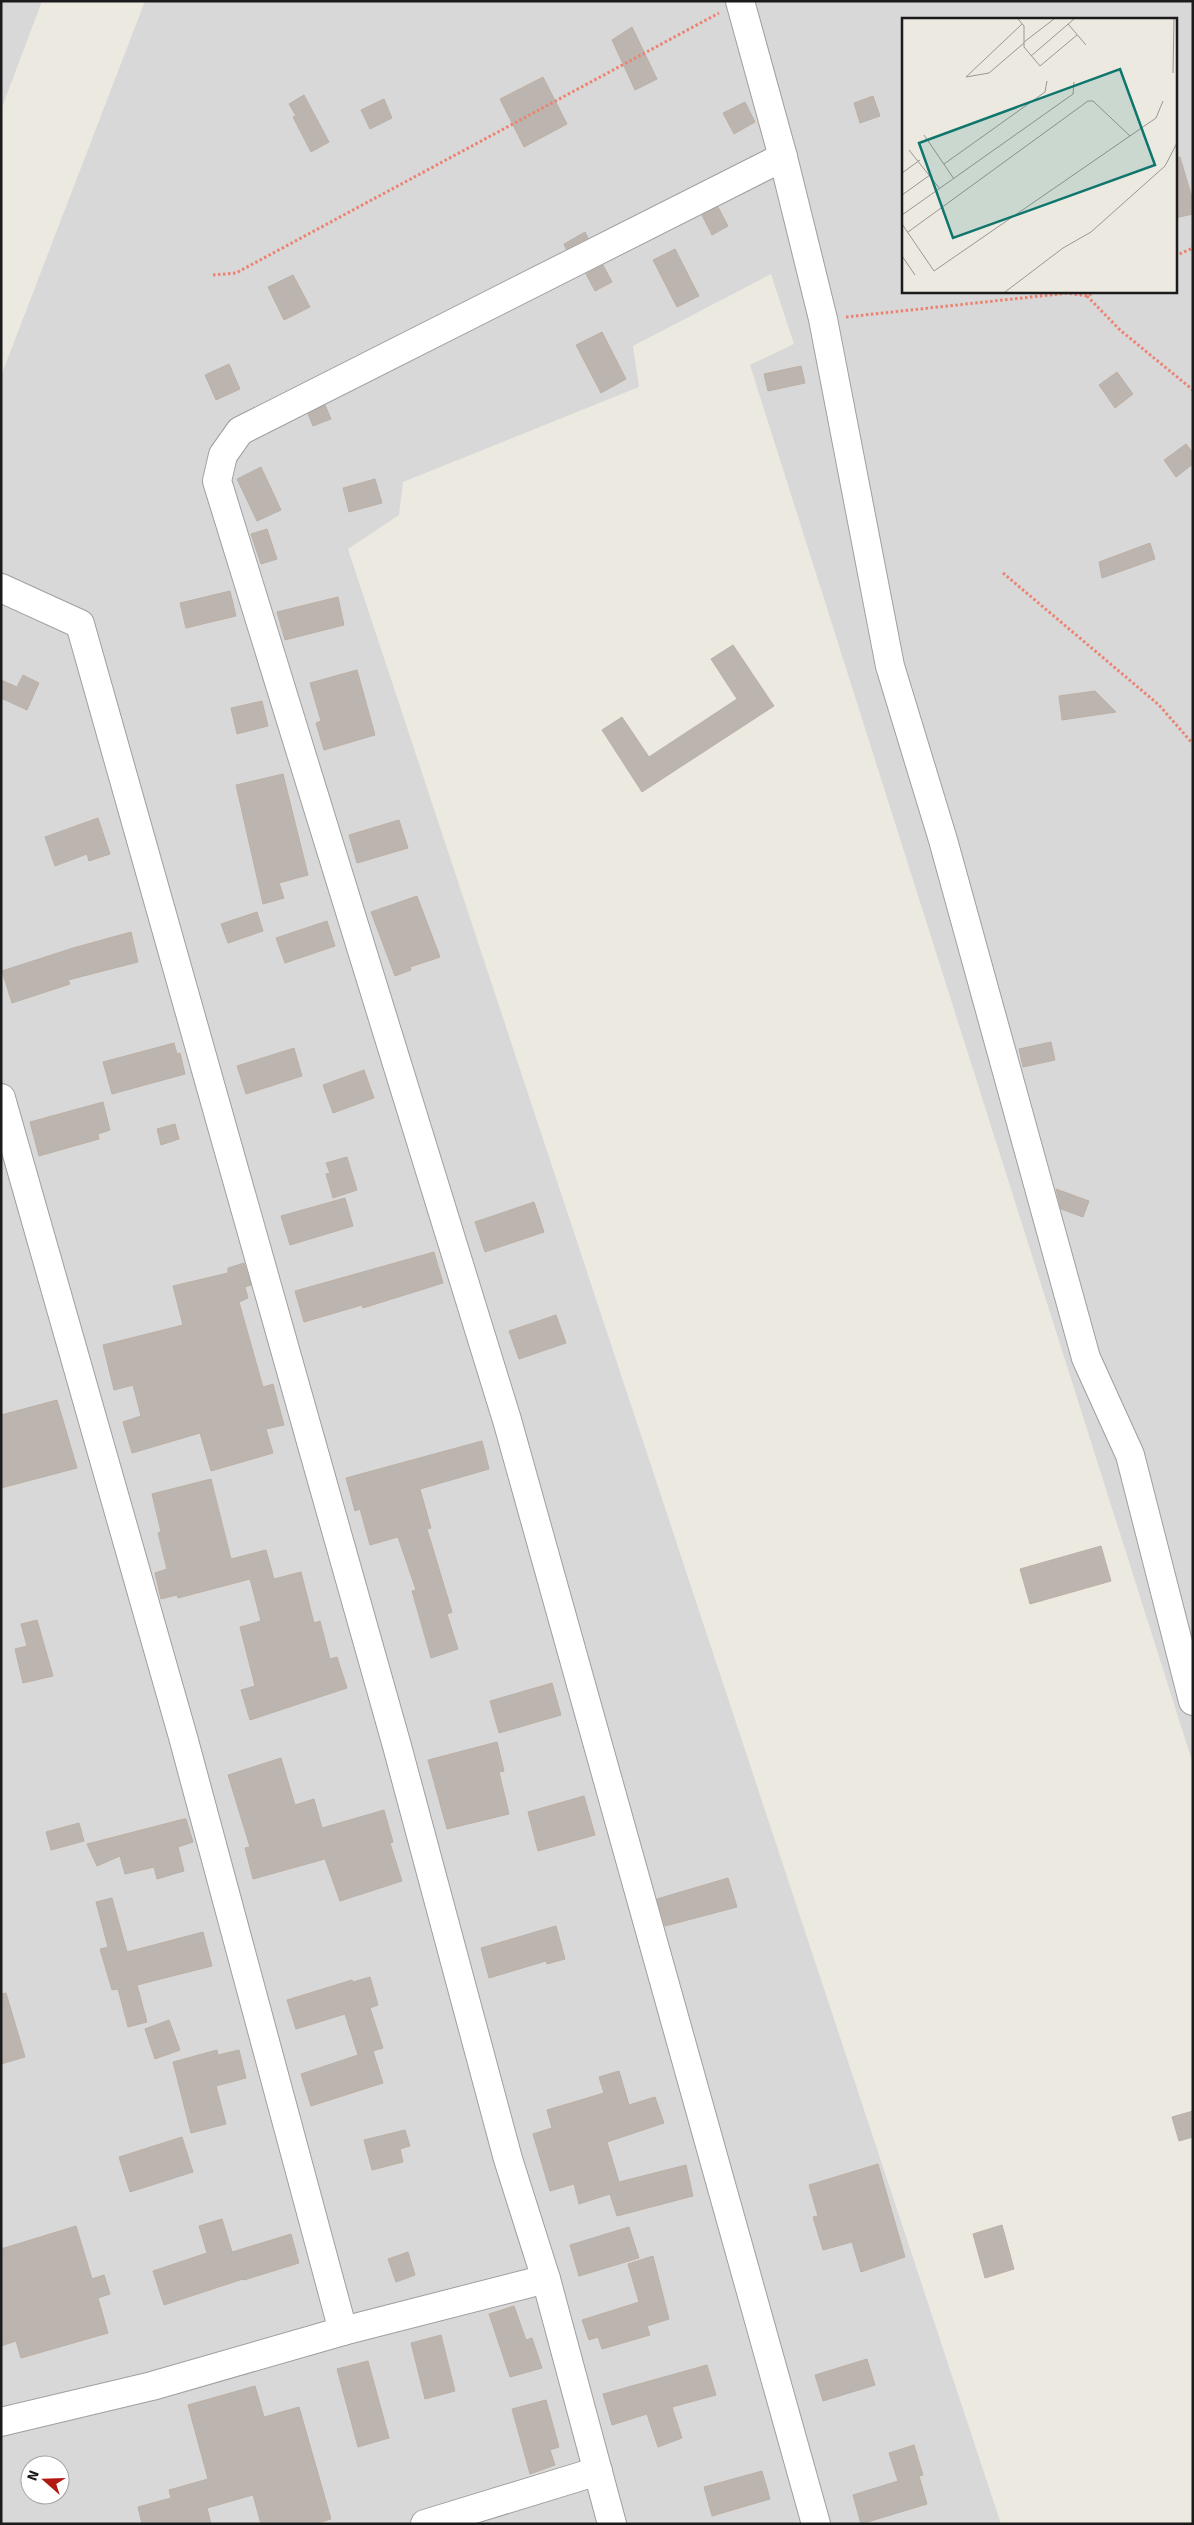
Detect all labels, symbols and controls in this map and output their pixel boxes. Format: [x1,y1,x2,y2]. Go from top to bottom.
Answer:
inset map [902,18,1176,292]
north arrow [20,2455,70,2505]
text: N [24,2468,43,2483]

